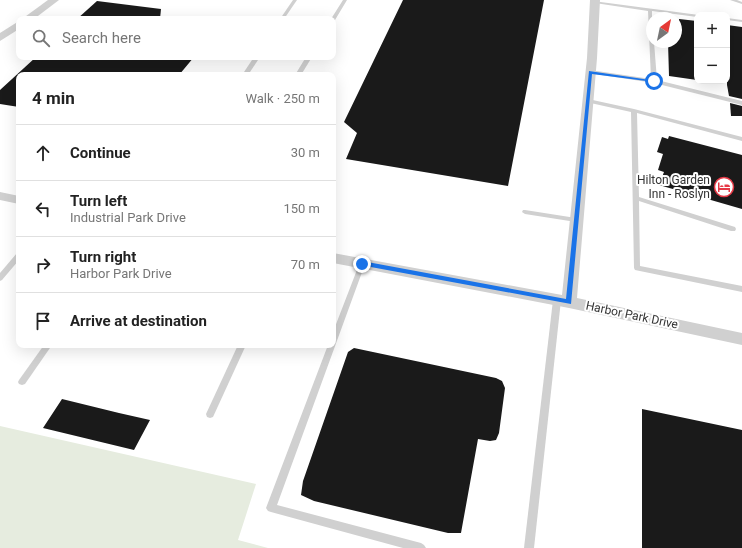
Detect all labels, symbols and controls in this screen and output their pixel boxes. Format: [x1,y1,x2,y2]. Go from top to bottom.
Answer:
north arrow [646,12,682,48]
map controls [694,12,730,84]
button: + [694,12,730,48]
search box [16,16,336,60]
icon: search [30,27,52,49]
text: Search here [62,29,141,47]
button: − [694,48,730,84]
route start [645,72,663,90]
text: 4 min [32,88,75,108]
text: Walk · 250 m [245,91,320,106]
icon: ahead [32,142,54,164]
text: Continue [70,144,131,162]
text: 30 m [291,145,320,160]
place label: Hilton Garden Inn - Roslyn [637,173,710,201]
hotel icon: Hilton Garden Inn - Roslyn [713,176,735,198]
text: Turn left [70,192,127,210]
icon: left [32,198,54,220]
text: 150 m [283,201,320,216]
text: Industrial Park Drive [70,210,186,225]
text: Turn right [70,248,136,266]
icon: right [32,254,54,276]
route end [353,255,371,273]
text: 70 m [291,257,320,272]
text: Harbor Park Drive [70,266,172,281]
street label: Harbor Park Drive [585,298,679,332]
icon: arrive [32,310,54,332]
text: Arrive at destination [70,312,207,330]

